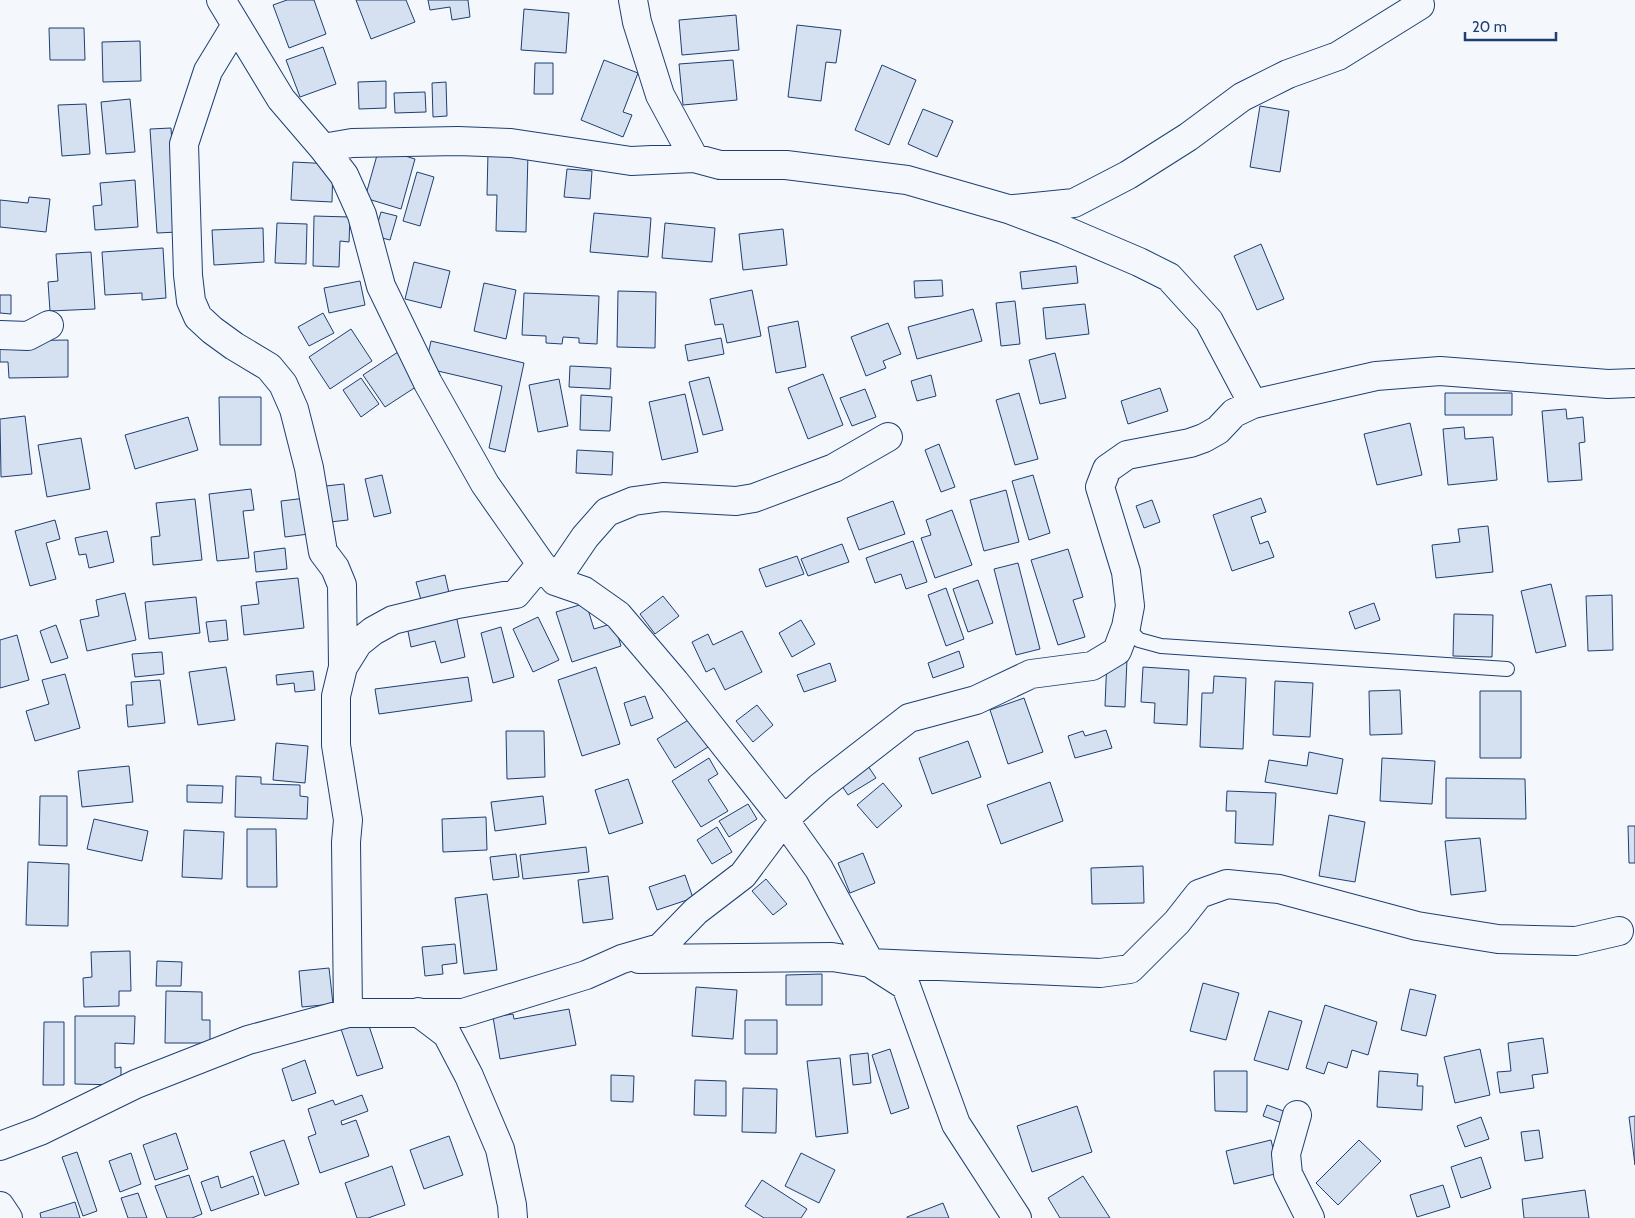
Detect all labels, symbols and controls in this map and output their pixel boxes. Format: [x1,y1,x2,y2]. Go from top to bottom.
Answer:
scale bar [1465,10,1556,42]
text: 20 m [1472,18,1507,36]

